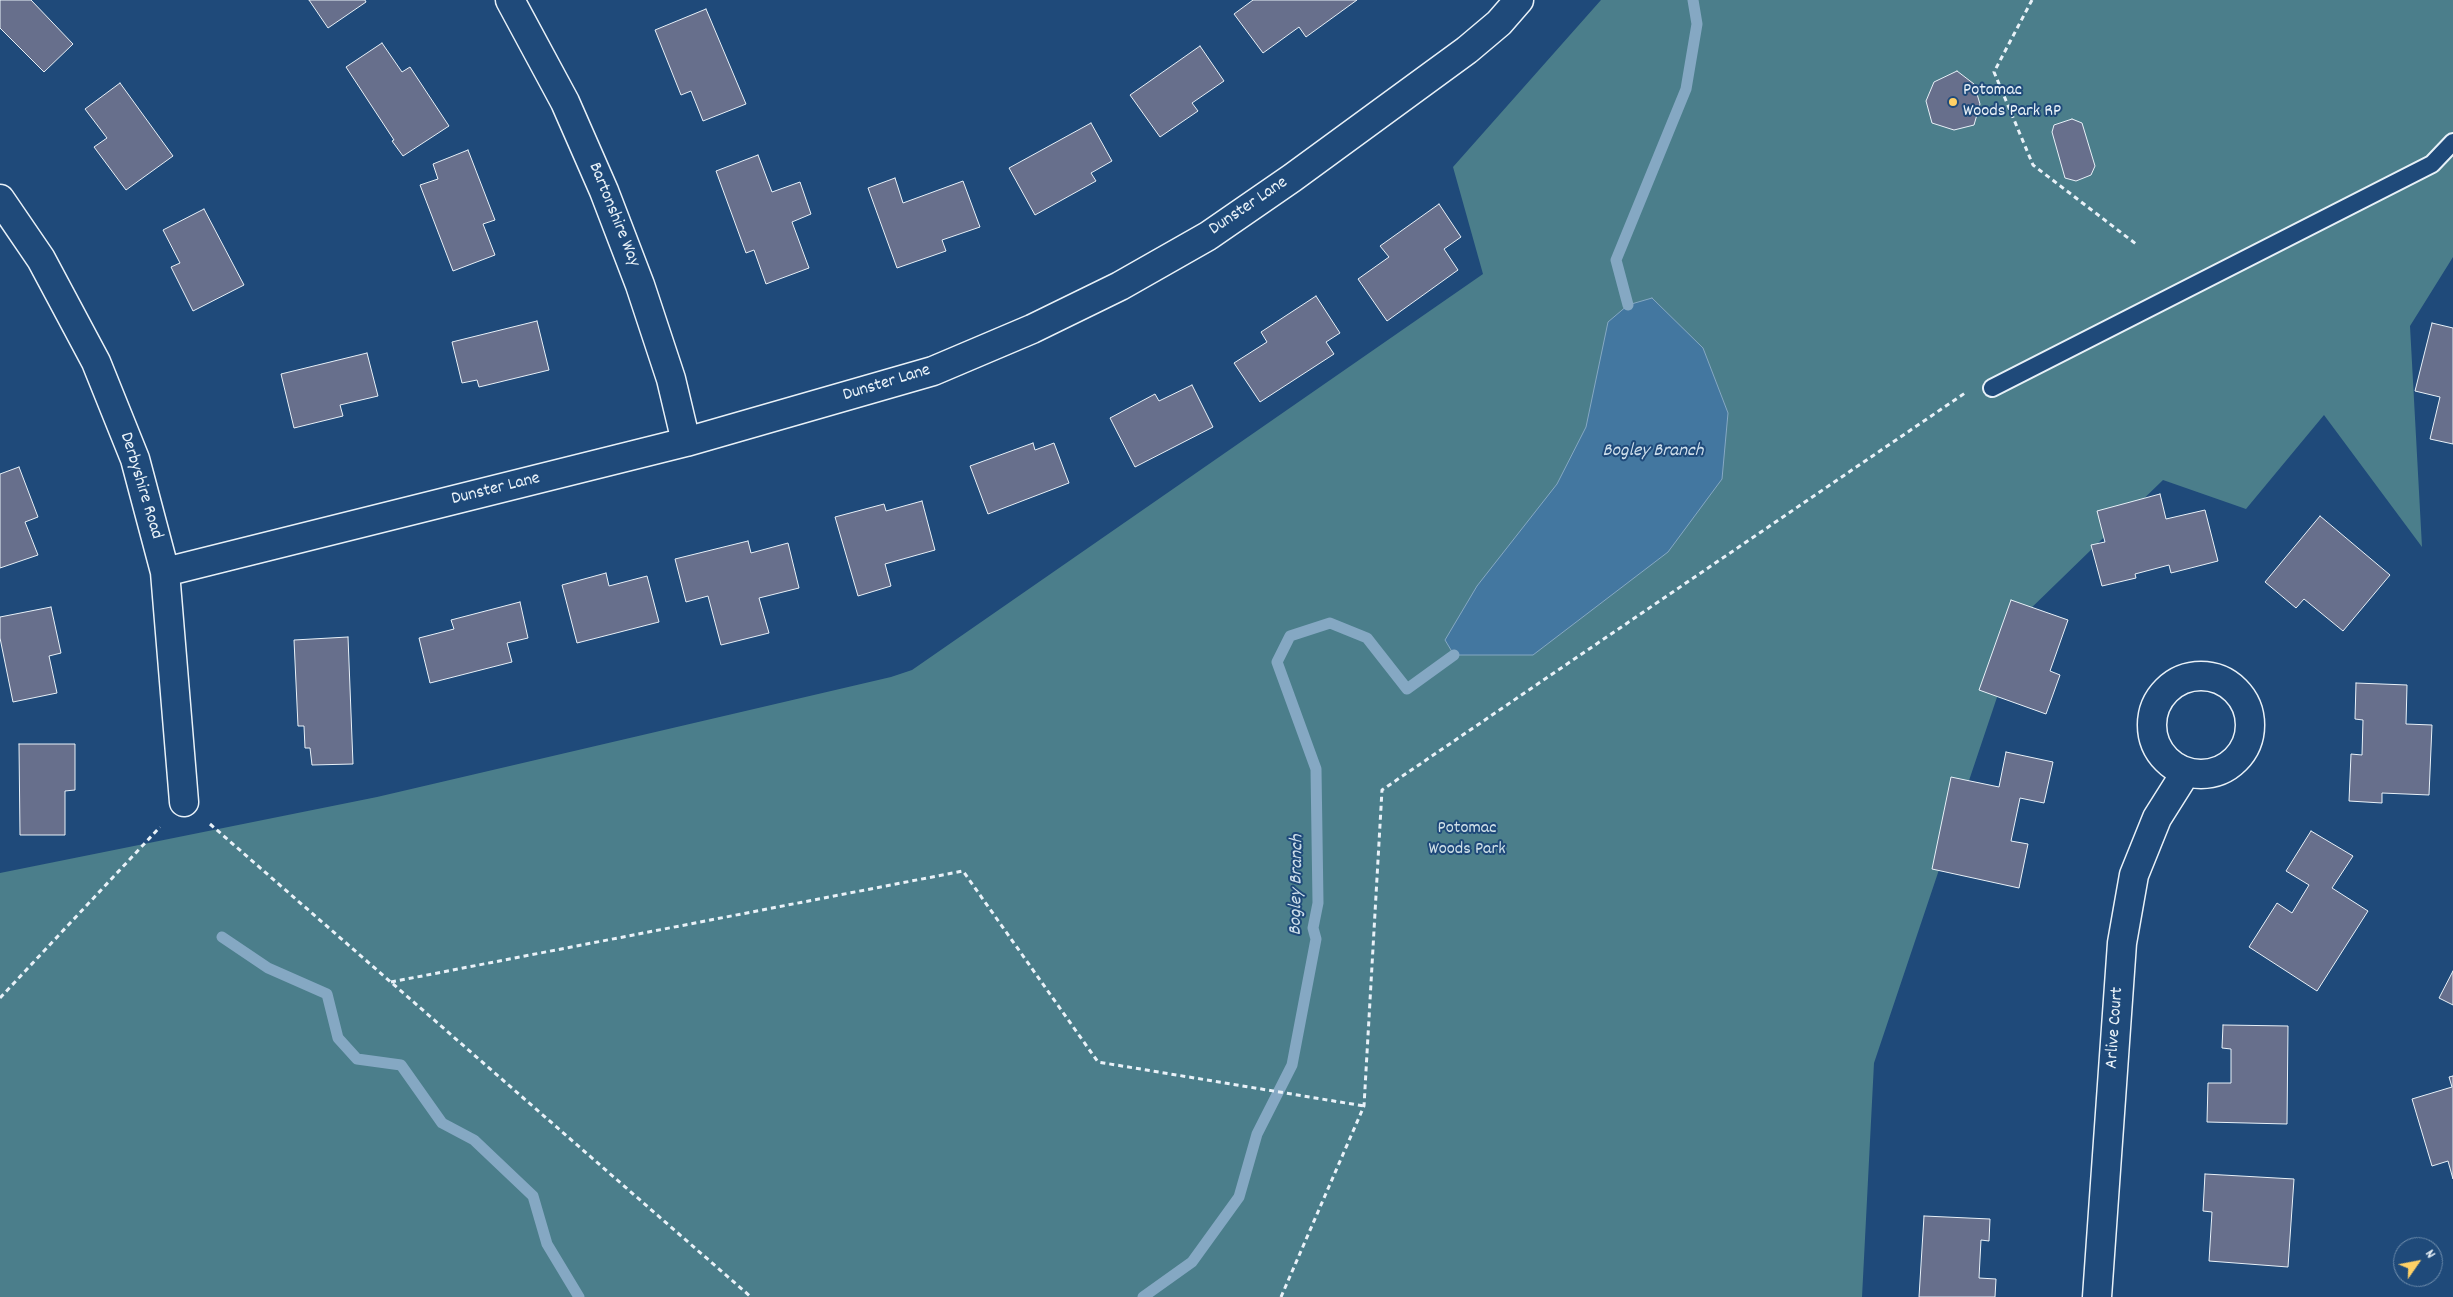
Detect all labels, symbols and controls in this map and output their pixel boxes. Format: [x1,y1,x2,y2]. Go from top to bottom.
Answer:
place label: Potomac Woods Park RP [1963,81,2061,124]
marker: Potomac Woods Park RP [1947,96,1959,108]
street label: Bartonshire Way [582,160,644,270]
street label: Dunster Lane [1206,173,1292,241]
street label: Dunster Lane [841,360,933,408]
street label: Derbyshire Road [114,430,166,542]
water label: Bogley Branch [1603,441,1703,463]
street label: Dunster Lane [450,469,542,511]
park label: Potomac Woods Park [1428,819,1506,862]
water label: Bogley Branch [1286,834,1310,936]
street label: Arlive Court [2102,987,2130,1069]
north arrow [2393,1237,2443,1287]
text: N [2419,1246,2440,1263]

